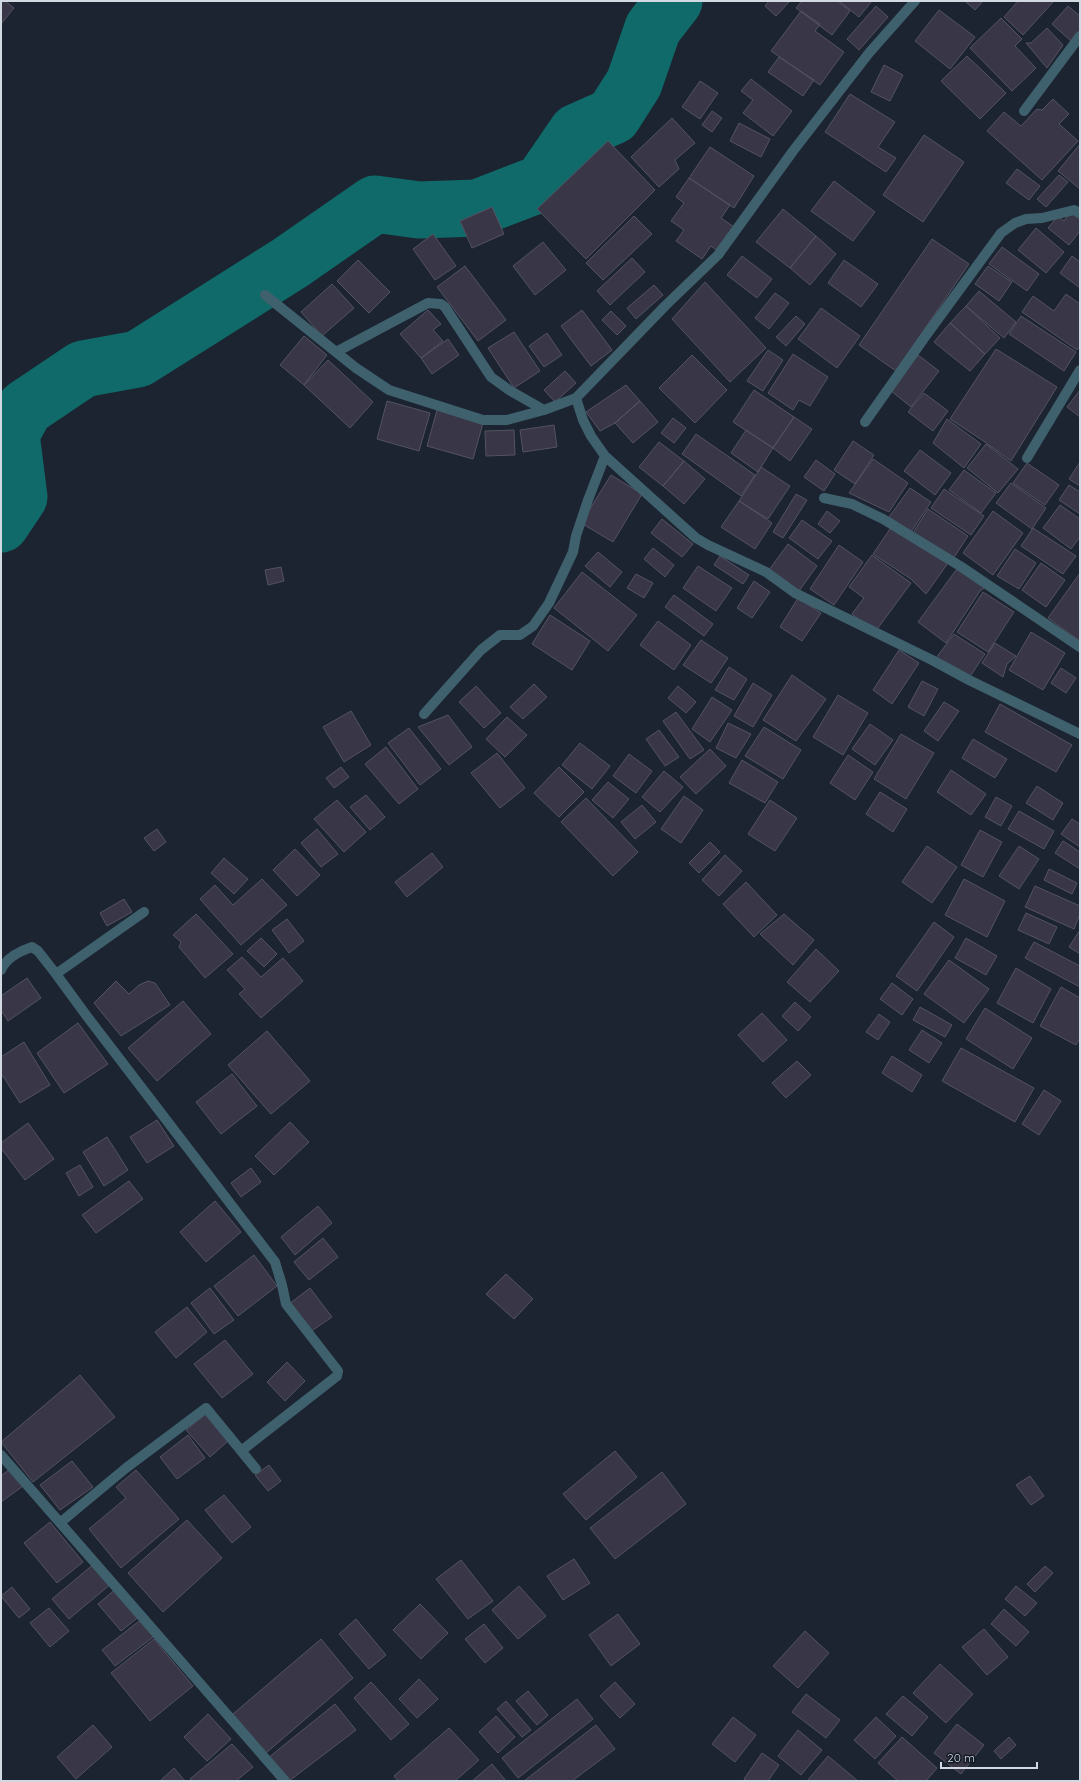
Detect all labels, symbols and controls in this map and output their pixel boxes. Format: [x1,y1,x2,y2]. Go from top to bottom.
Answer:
scale bar [941,1744,1037,1770]
text: 20 m [947,1750,975,1765]

